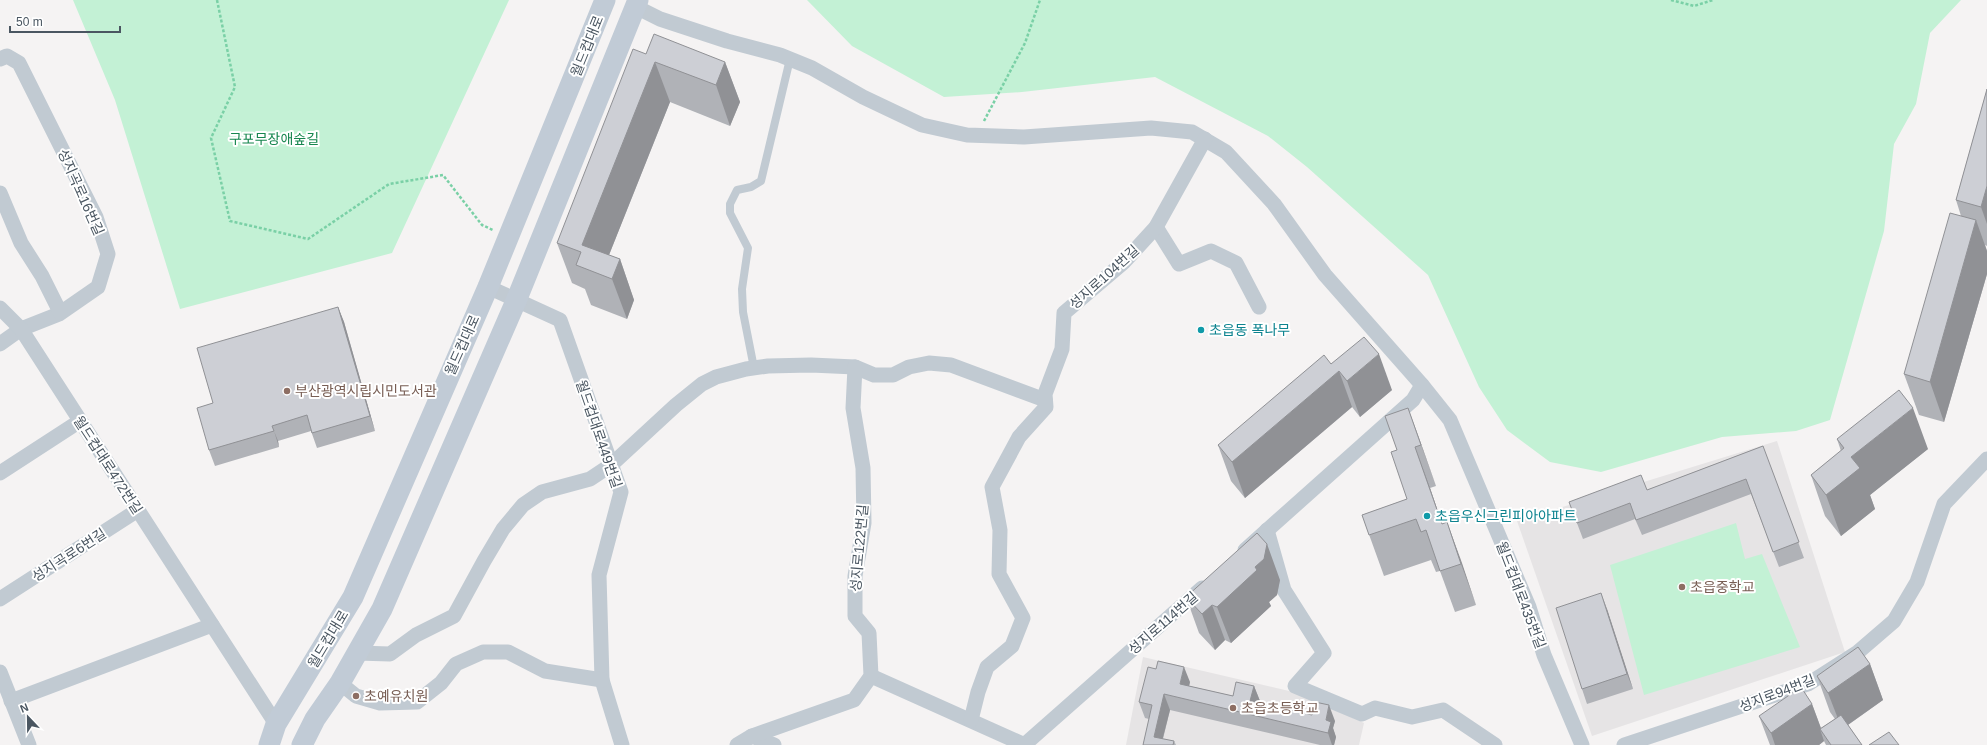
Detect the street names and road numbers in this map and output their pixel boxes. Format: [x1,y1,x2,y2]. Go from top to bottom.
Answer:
street label: 월드컵대로 [568,13,607,79]
street label: 성지곡로16번길 [55,146,107,238]
street label: 성지로104번길 [1066,242,1142,312]
street label: 월드컵대로 [442,312,482,378]
street label: 월드컵대로449번길 [573,378,625,490]
street label: 월드컵대로472번길 [70,413,146,517]
street label: 성지로122번길 [847,504,871,592]
street label: 성지곡로6번길 [29,525,109,585]
street label: 월드컵대로435번길 [1493,539,1549,651]
street label: 성지로114번길 [1125,589,1201,657]
street label: 월드컵대로 [305,607,352,671]
street label: 성지로94번길 [1737,671,1817,715]

